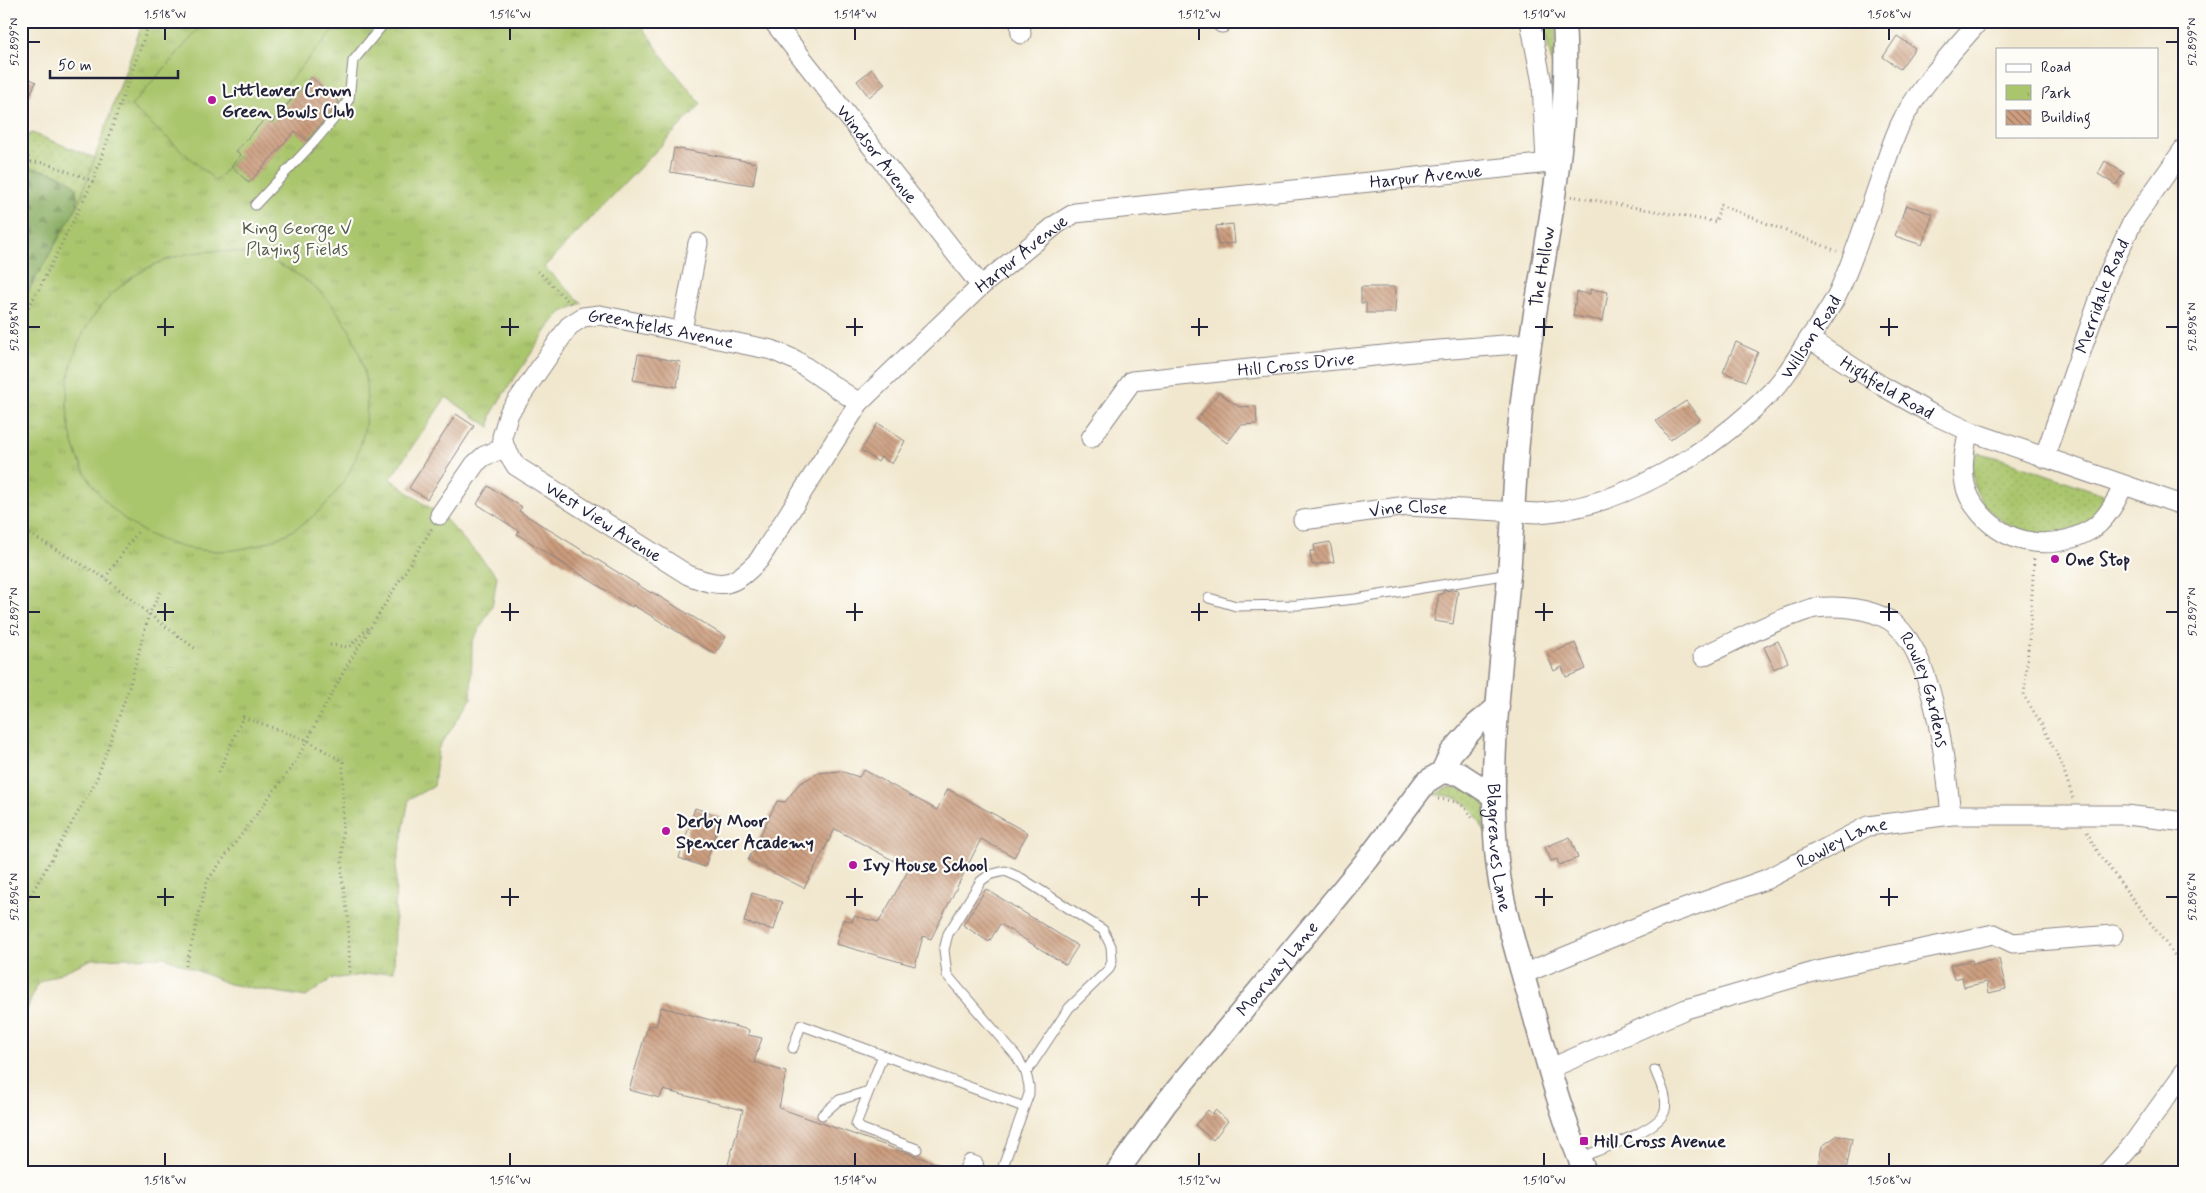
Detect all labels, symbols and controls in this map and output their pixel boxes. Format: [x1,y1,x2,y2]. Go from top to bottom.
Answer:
text: 1.518°W [144,7,186,23]
text: 1.516°W [489,7,531,23]
text: 1.514°W [834,7,876,23]
text: 1.512°W [1178,7,1220,23]
text: 1.510°W [1523,7,1565,23]
text: 1.508°W [1867,7,1911,23]
text: 52.899°N [7,18,23,66]
text: 52.899°N [2185,18,2201,66]
scale bar [50,48,178,80]
legend [1996,48,2158,138]
text: 50 m [58,56,92,76]
text: Road [2041,58,2071,78]
place label: Littleover Crown Green Bowls Club [222,79,354,124]
text: Park [2041,84,2071,104]
marker: Littleover Crown Green Bowls Club [206,94,218,106]
street label: Windsor Avenue [830,100,923,209]
text: Building [2041,108,2091,129]
street label: Harpur Avenue [1368,159,1483,195]
street label: Harpur Avenue [970,209,1073,299]
park label: King George V Playing Fields [242,217,352,264]
street label: The Hollow [1525,225,1561,309]
street label: Merridale Road [2070,235,2136,357]
street label: Willson Road [1775,291,1848,384]
text: 52.898°N [7,303,23,351]
text: 52.898°N [2185,303,2201,351]
street label: Greenfields Avenue [586,304,736,355]
street label: Hill Cross Drive [1236,347,1356,383]
street label: Highfield Road [1835,351,1938,426]
street label: West View Avenue [540,476,666,569]
street label: Vine Close [1368,495,1448,524]
place label: One Stop [2065,548,2130,572]
marker: One Stop [2049,553,2061,565]
text: 52.897°N [7,587,23,637]
text: 52.897°N [2185,587,2201,637]
street label: Rowley Gardens [1893,627,1953,749]
street label: Blagreaves Lane [1480,783,1517,914]
place label: Derby Moor Spencer Academy [676,810,814,855]
street label: Rowley Lane [1793,813,1889,874]
marker: Derby Moor Spencer Academy [660,825,672,837]
place label: Ivy House School [863,854,988,878]
marker: Ivy House School [847,859,859,871]
text: 52.896°N [7,873,23,921]
text: 52.896°N [2185,873,2201,921]
street label: Moorway Lane [1231,917,1325,1022]
place label: Hill Cross Avenue [1594,1130,1726,1154]
marker: Hill Cross Avenue [1578,1135,1590,1147]
text: 1.518°W [144,1173,186,1189]
text: 1.516°W [489,1173,531,1189]
text: 1.514°W [834,1173,876,1189]
text: 1.512°W [1178,1173,1220,1189]
text: 1.510°W [1523,1173,1565,1189]
text: 1.508°W [1867,1173,1911,1189]

